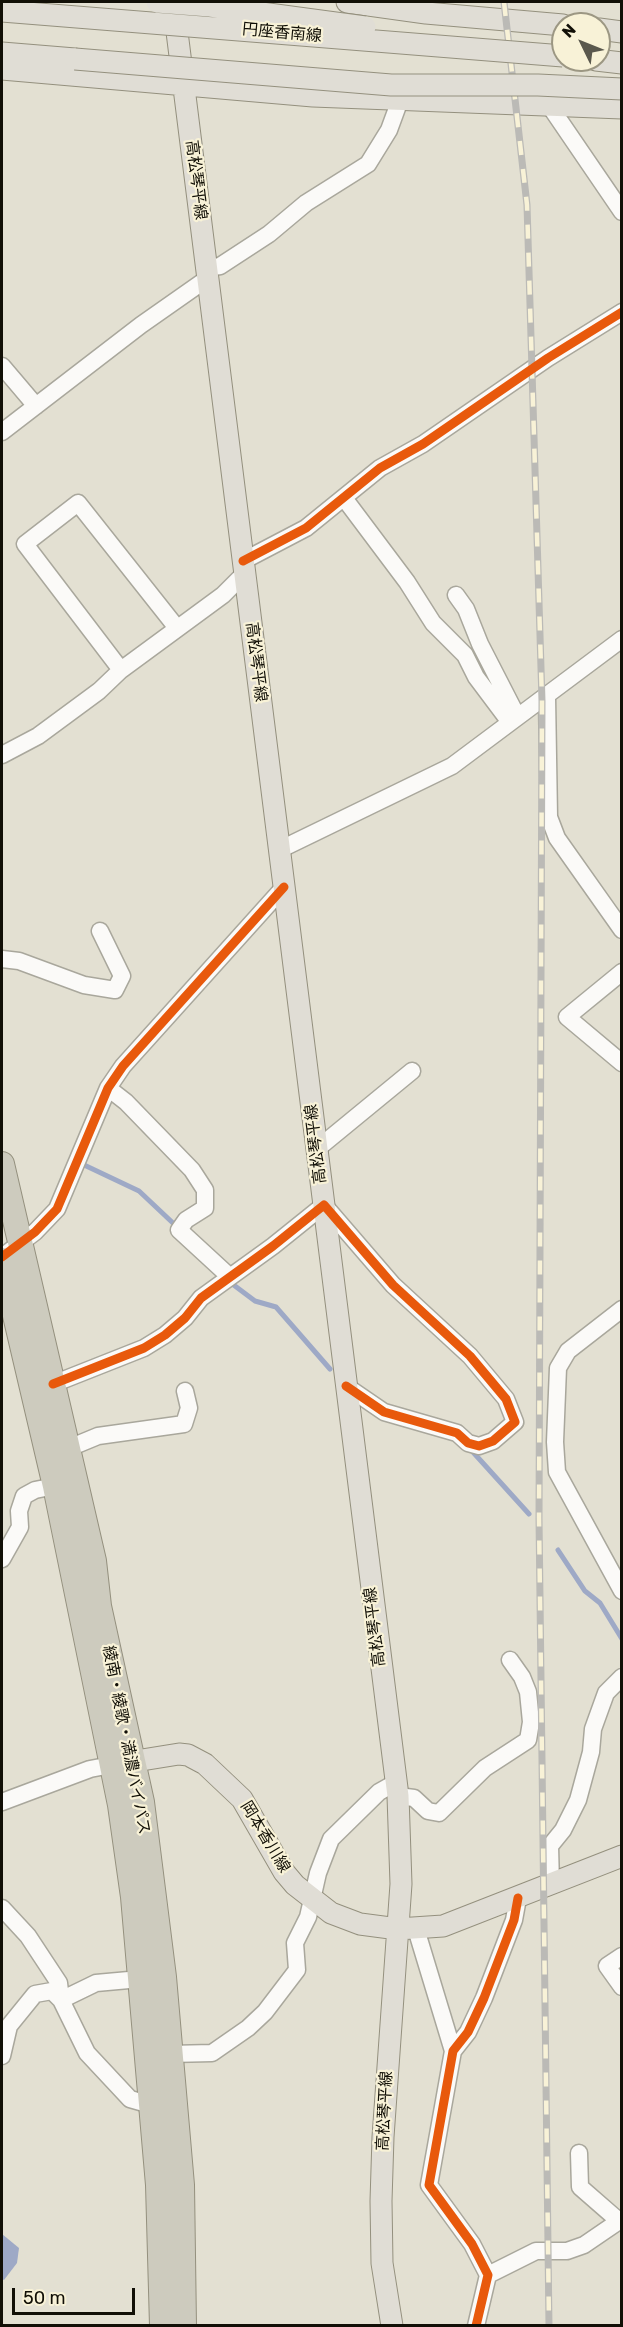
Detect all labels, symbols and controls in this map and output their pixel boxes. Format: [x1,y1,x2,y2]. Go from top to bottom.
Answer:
north arrow [551,12,611,72]
street label: 円座香南線 [241,20,323,46]
text: N [558,20,580,41]
street label: 高松琴平線 [182,139,210,221]
street label: 高松琴平線 [242,621,270,703]
street label: 高松琴平線 [302,1103,330,1185]
street label: 高松琴平線 [361,1586,389,1668]
street label: 綾南・綾歌・満濃バイパス [98,1644,154,1836]
street label: 岡本香川線 [236,1798,294,1876]
street label: 高松琴平線 [373,2071,397,2151]
scale bar [15,2276,138,2314]
text: 50 m [23,2287,66,2309]

